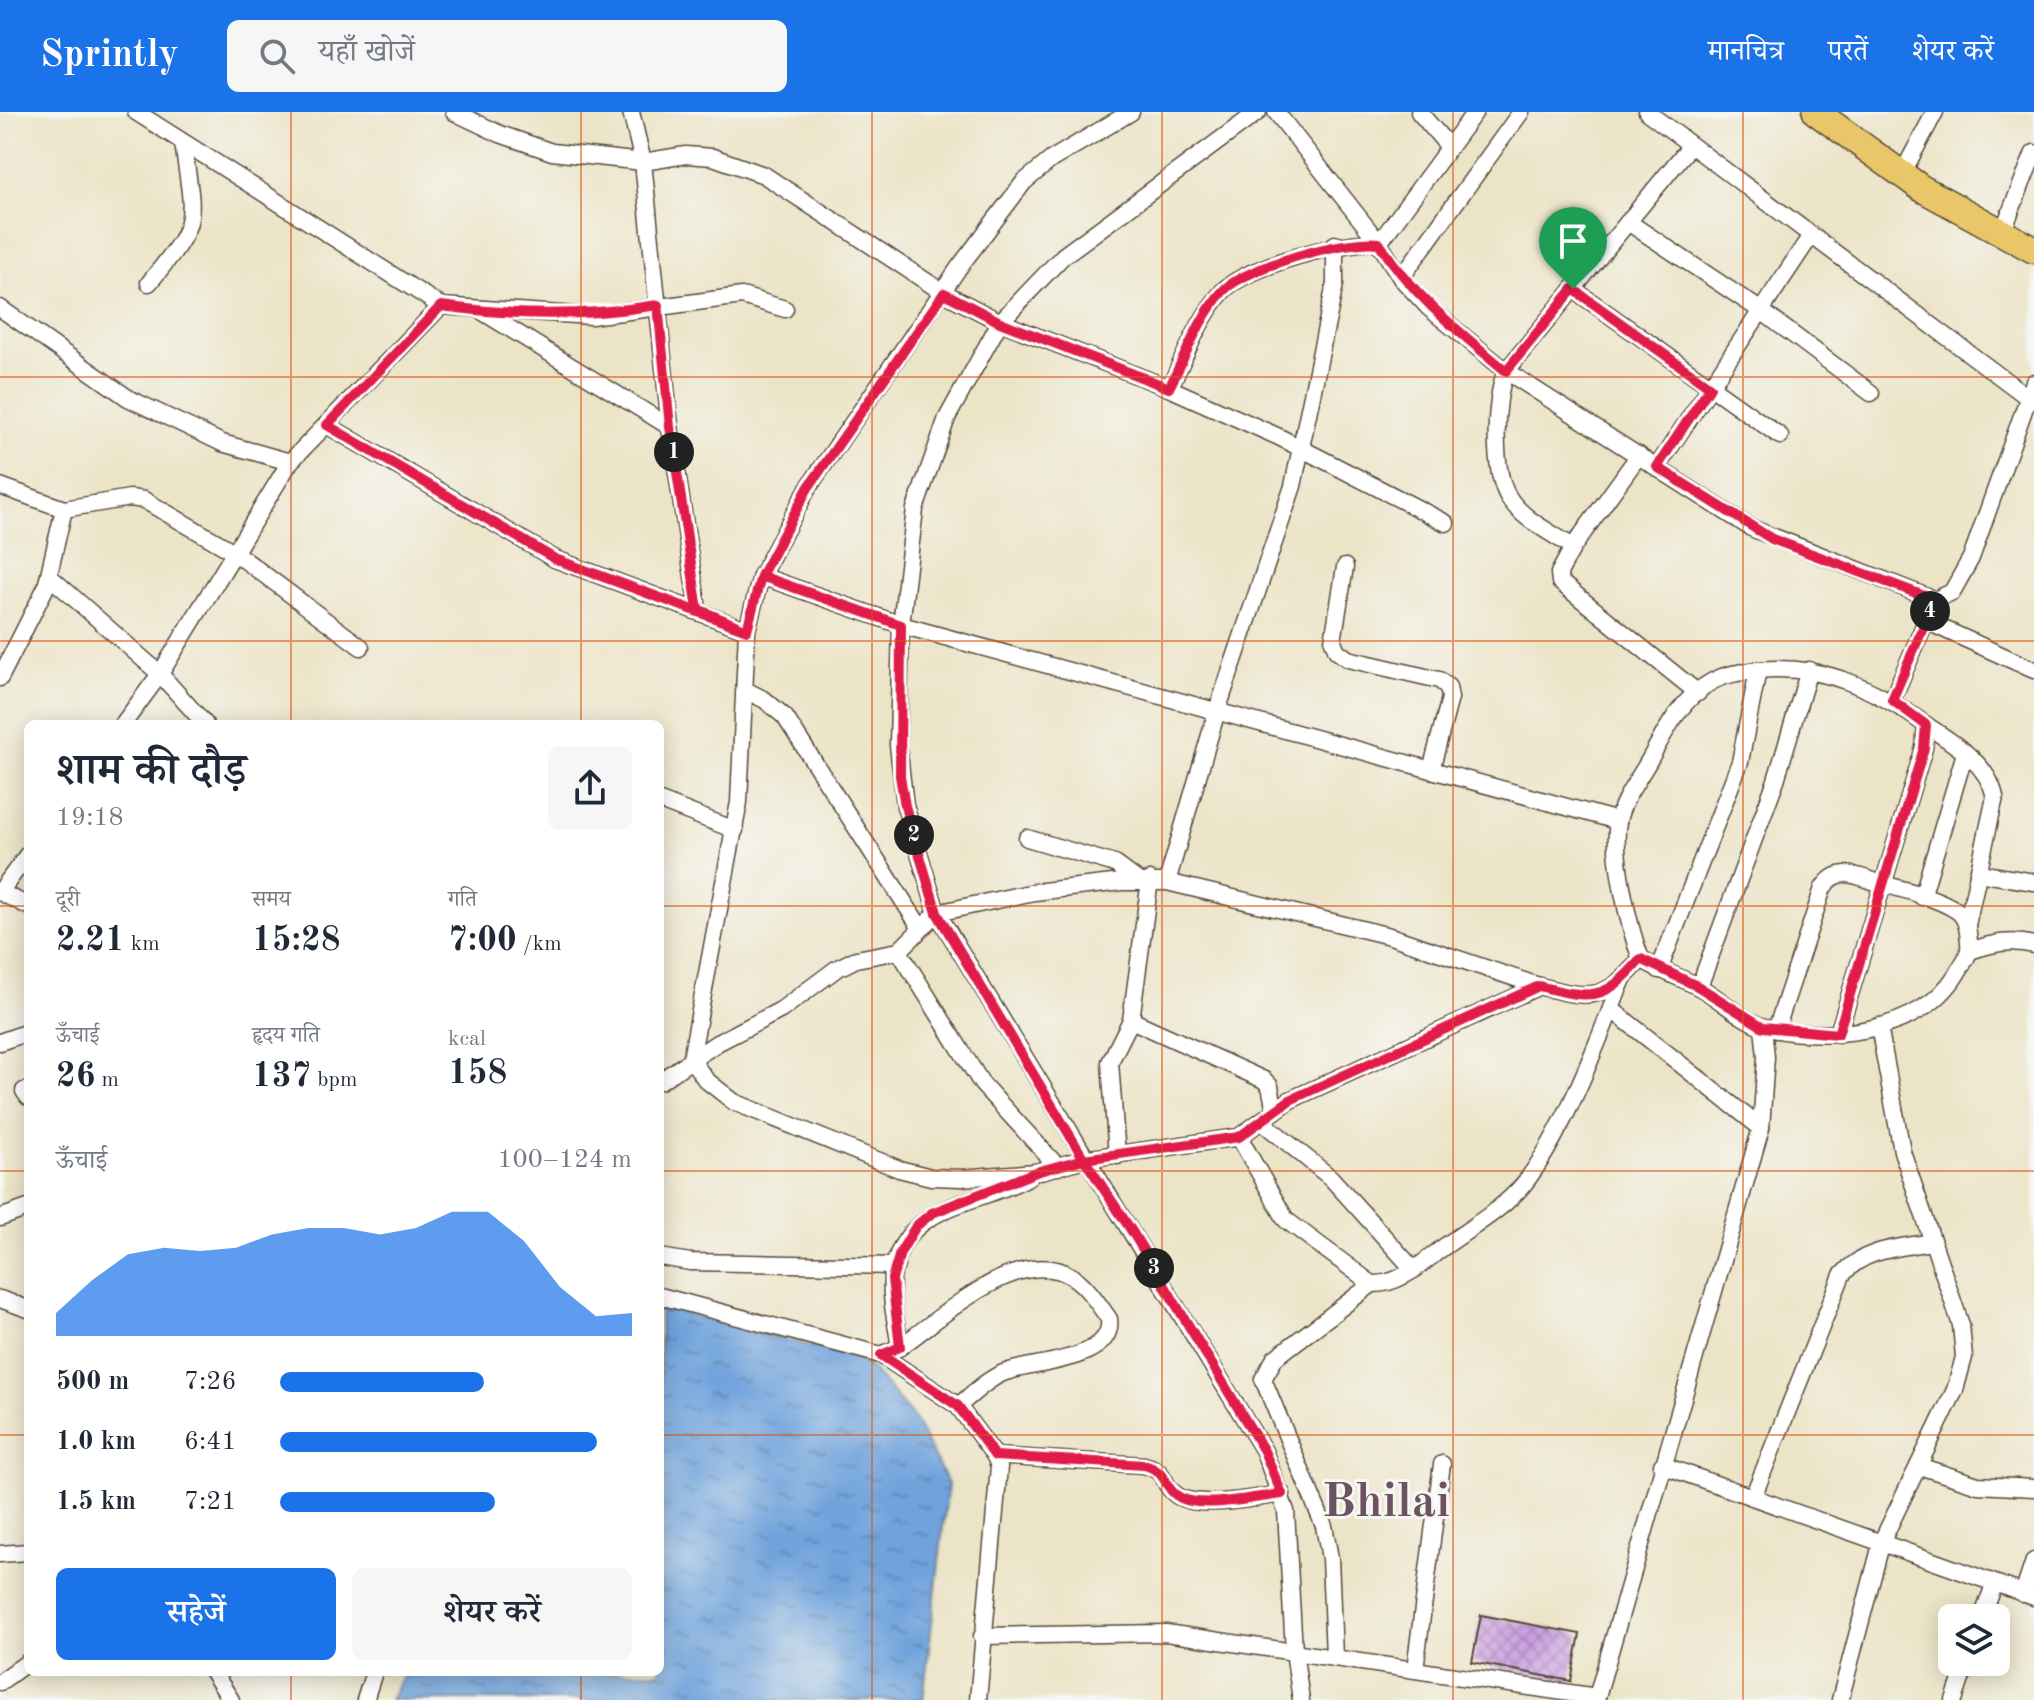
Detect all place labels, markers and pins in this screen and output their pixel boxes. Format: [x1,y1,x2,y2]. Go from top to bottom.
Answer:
pin [1539,207,1607,289]
pin: 1 [654,432,694,472]
pin: 4 [1910,591,1950,631]
pin: 2 [894,815,934,855]
pin: 3 [1134,1248,1174,1288]

